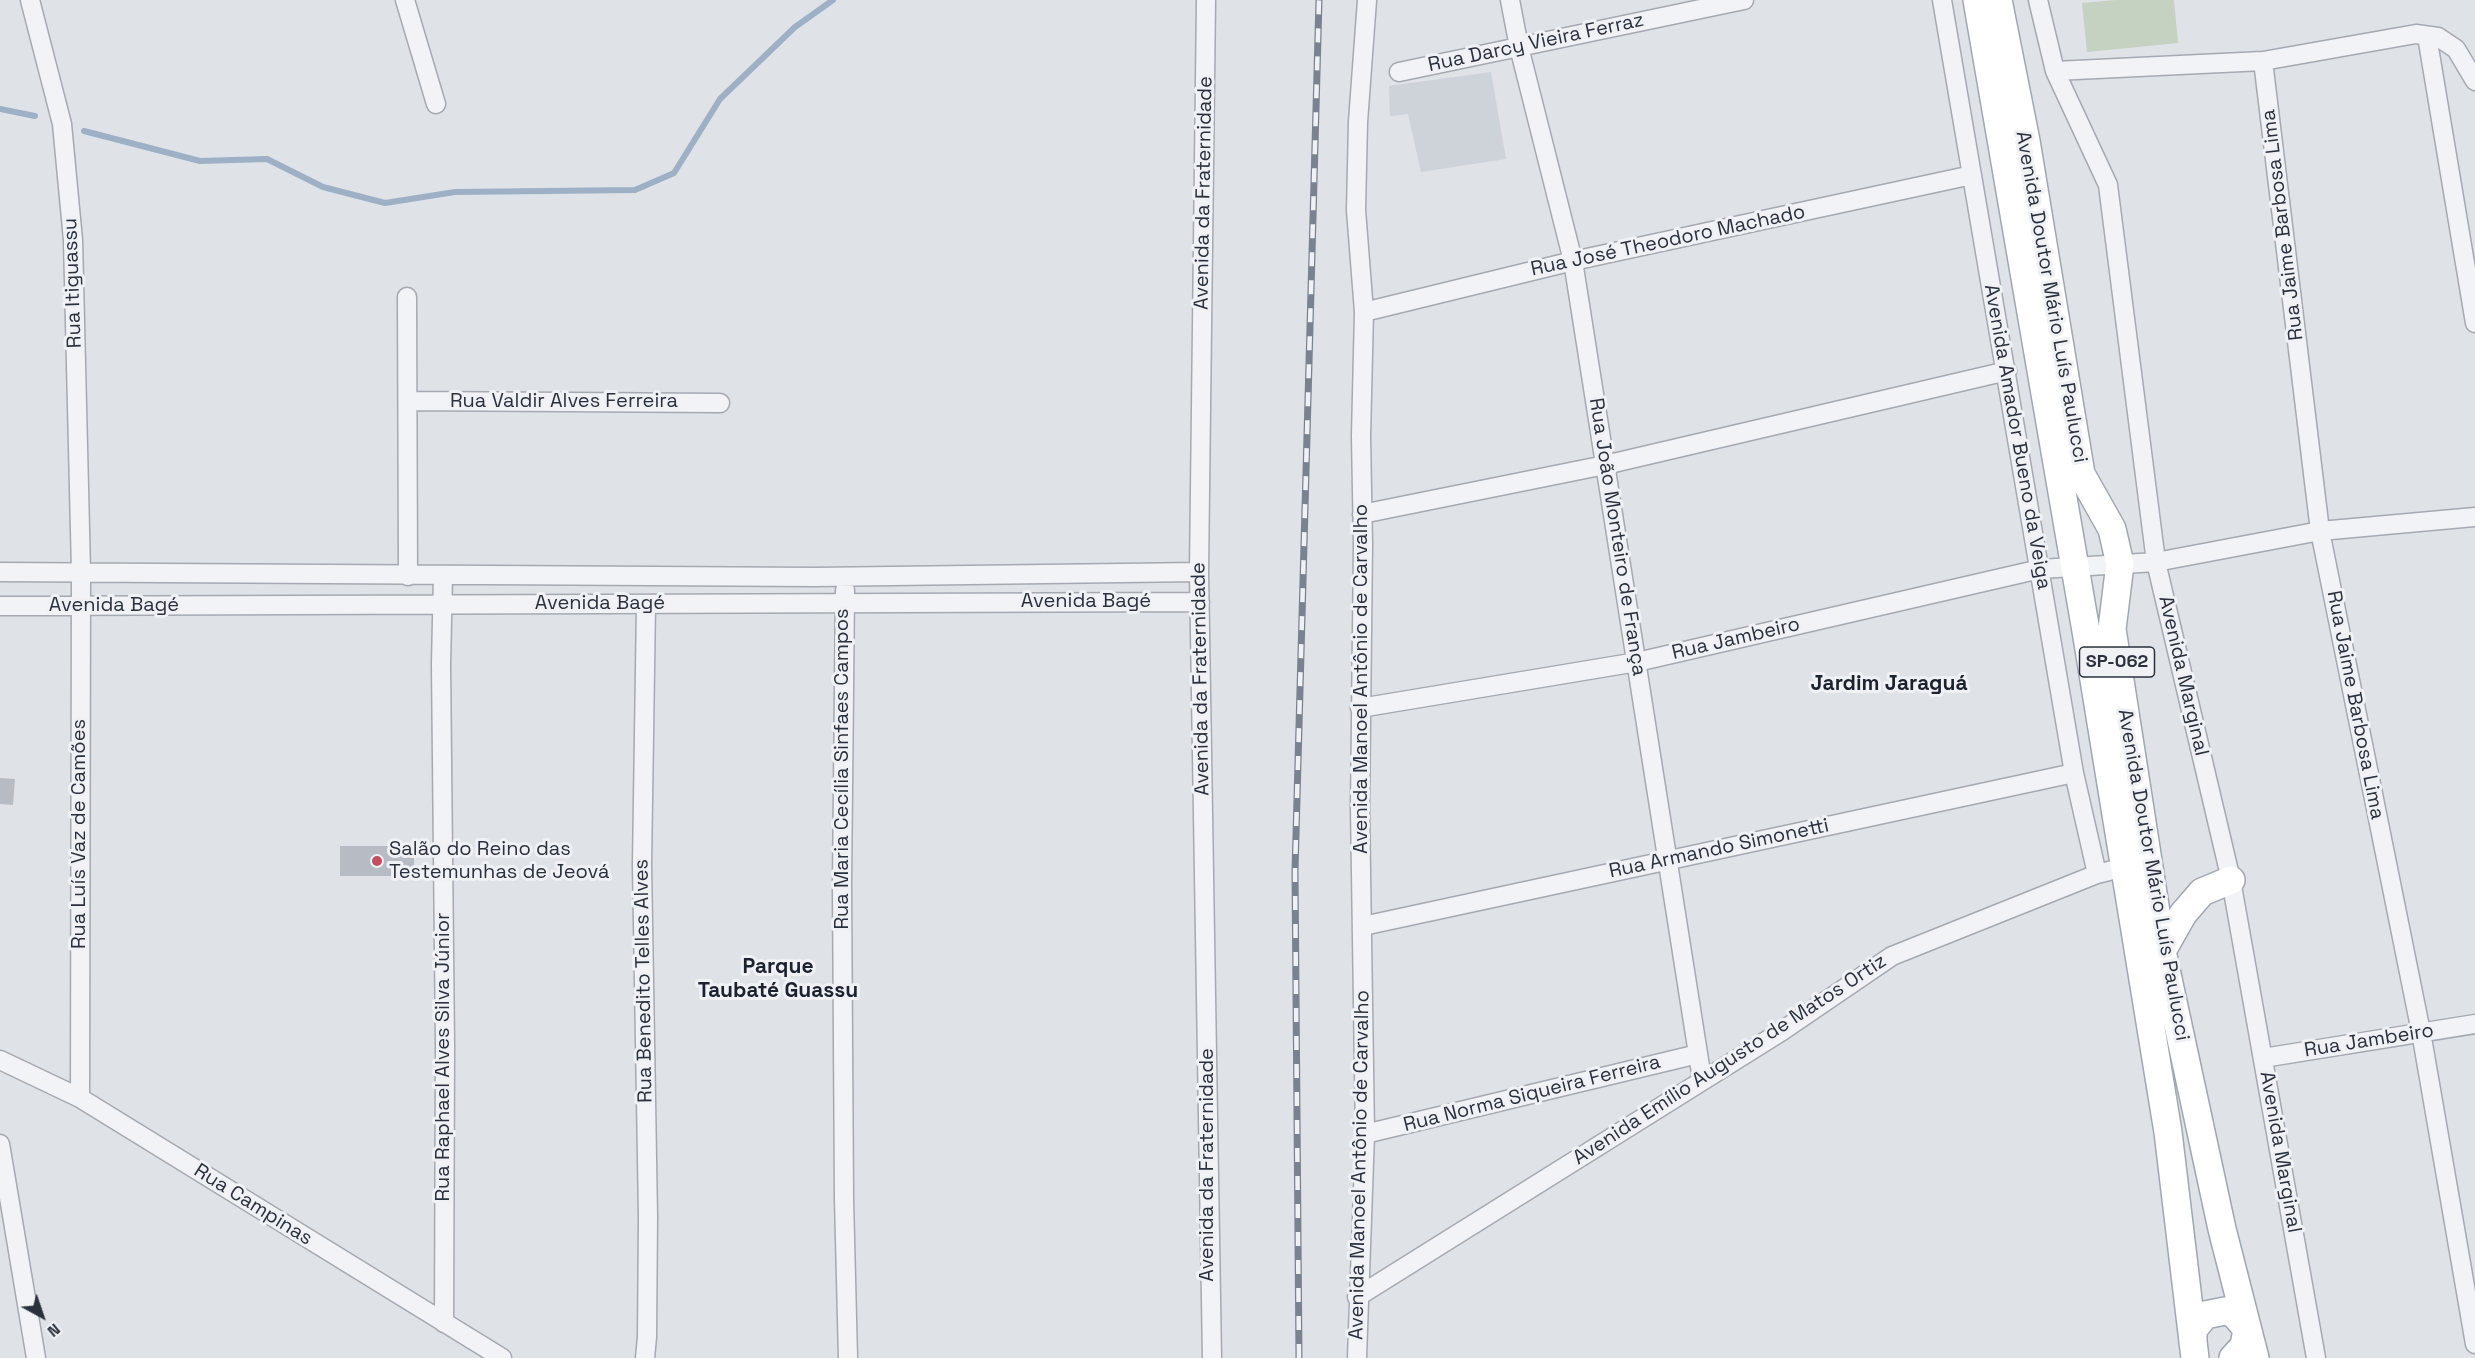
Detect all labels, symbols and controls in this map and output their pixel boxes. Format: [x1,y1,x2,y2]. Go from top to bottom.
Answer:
street label: Rua Darcy Vieira Ferraz [1426,8,1646,78]
street label: Avenida da Fraternidade [1190,76,1218,310]
street label: Rua Jaime Barbosa Lima [2257,108,2309,342]
street label: Avenida Doutor Mário Luís Paulucci [2010,129,2092,465]
street label: Rua José Theodoro Machado [1529,200,1807,282]
street label: Rua Itiguassu [59,217,87,349]
street label: Avenida Amador Bueno da Veiga [1978,283,2056,591]
street label: Rua Valdir Alves Ferreira [450,390,678,414]
street label: Rua João Monteiro de França [1583,396,1651,678]
street label: Avenida Manoel Antônio de Carvalho [1350,504,1374,854]
street label: Avenida da Fraternidade [1187,562,1215,796]
street label: Rua Jaime Barbosa Lima [2321,589,2389,821]
street label: Avenida Bagé [1021,590,1151,614]
street label: Avenida Bagé [535,592,665,616]
street label: Avenida Bagé [49,594,179,618]
street label: Avenida Marginal [2153,594,2213,758]
street label: Rua Maria Cecília Sinfaes Campos [831,608,855,930]
street label: Rua Jambeiro [1670,613,1802,665]
road number: SP-062 [2080,647,2154,677]
district label: Jardim Jaraguá [1810,671,1968,697]
street label: Avenida Doutor Mário Luís Paulucci [2112,707,2194,1043]
street label: Rua Luís Vaz de Camões [68,719,92,949]
street label: Rua Armando Simonetti [1607,814,1831,884]
place label: Salão do Reino das Testemunhas de Jeová [389,838,609,885]
marker: Salão do Reino das Testemunhas de Jeová [370,854,384,868]
street label: Rua Benedito Telles Alves [630,859,658,1103]
street label: Rua Raphael Alves Silva Júnior [432,912,456,1202]
street label: Avenida Emílio Augusto de Matos Ortiz [1569,950,1891,1170]
district label: Parque Taubaté Guassu [698,954,858,1004]
street label: Avenida Manoel Antônio de Carvalho [1345,990,1375,1340]
street label: Rua Jambeiro [2303,1019,2435,1063]
street label: Avenida da Fraternidade [1196,1048,1220,1282]
street label: Rua Norma Siqueira Ferreira [1401,1050,1663,1138]
street label: Avenida Marginal [2254,1069,2306,1235]
street label: Rua Campinas [189,1159,317,1251]
north arrow [12,1286,72,1346]
text: N [43,1319,65,1342]

